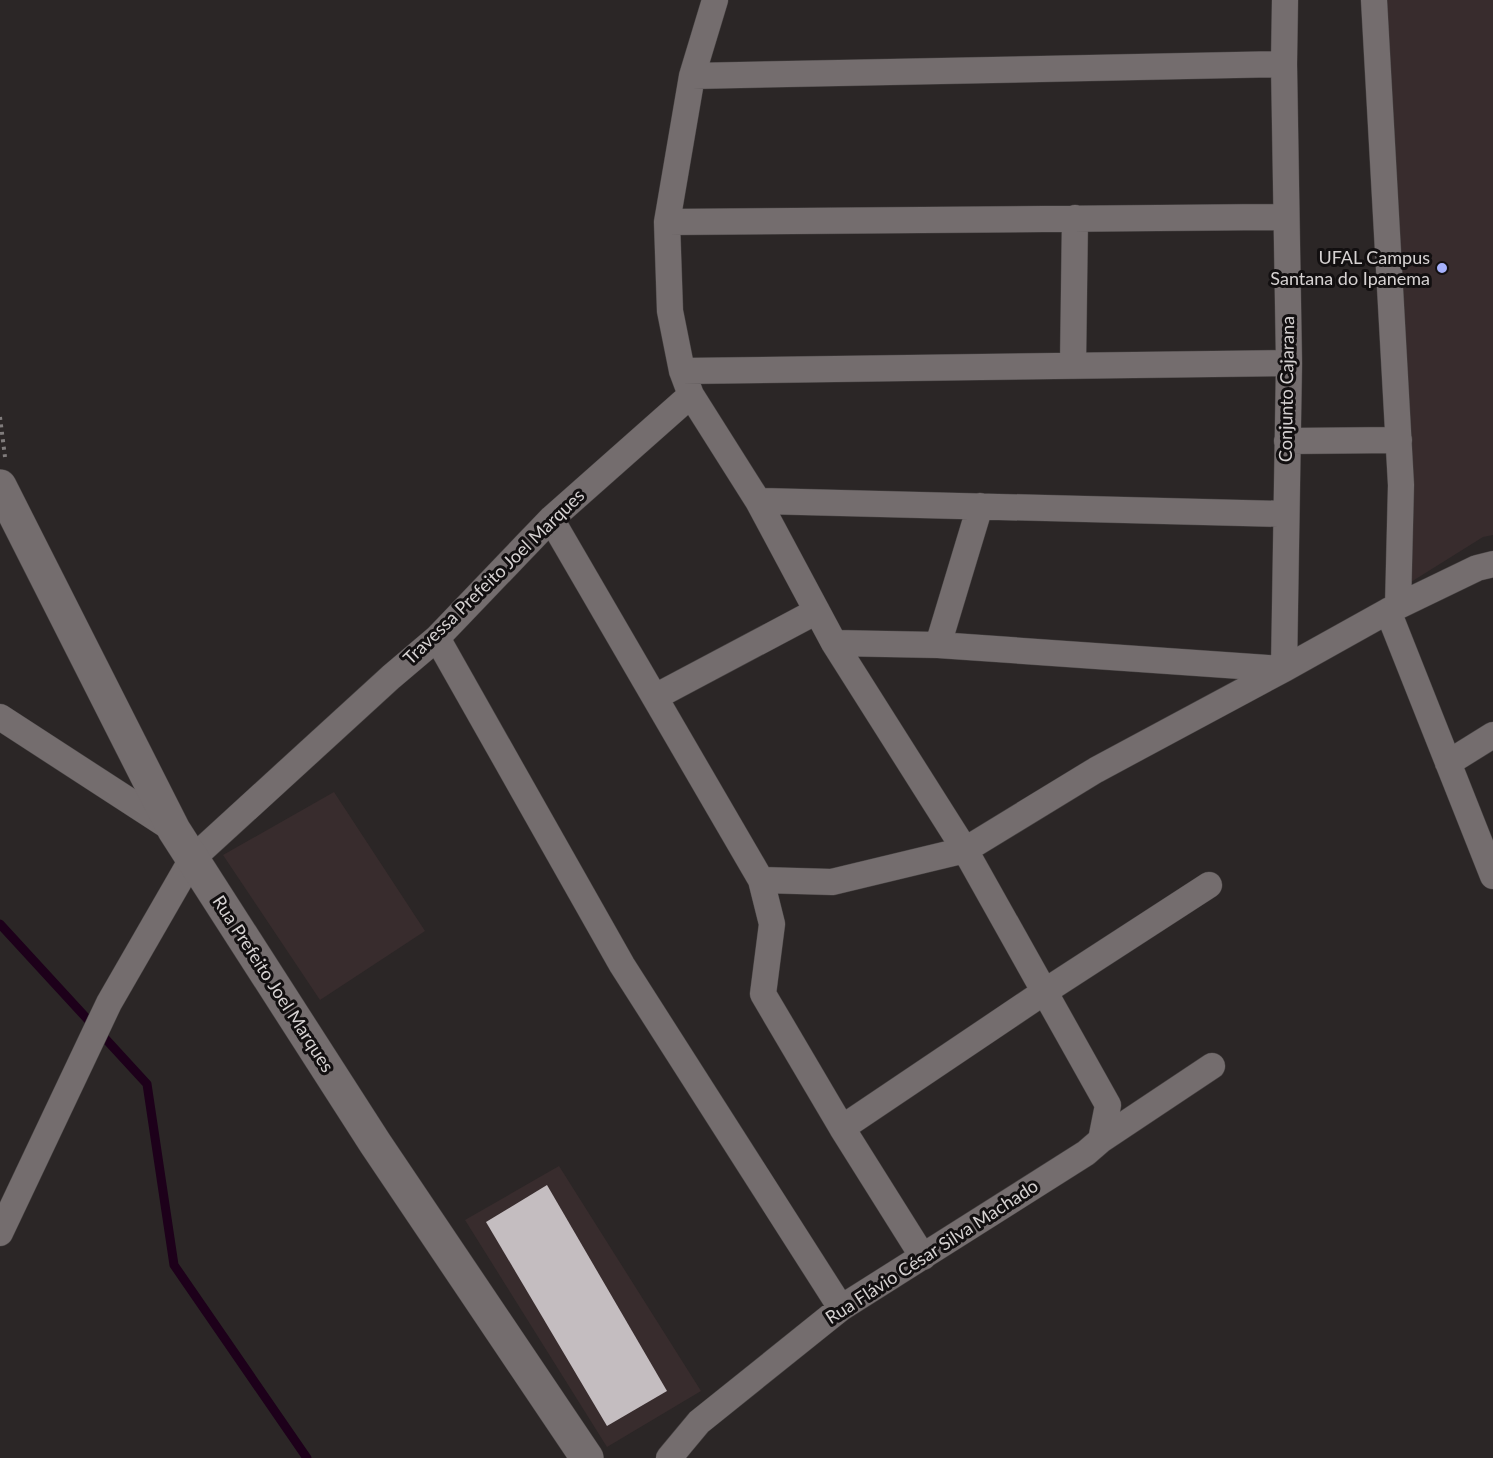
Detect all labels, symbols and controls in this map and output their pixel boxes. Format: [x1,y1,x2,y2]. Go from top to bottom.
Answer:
place label: UFAL Campus Santana do Ipanema [1270,246,1430,289]
marker: UFAL Campus Santana do Ipanema [1435,261,1449,275]
street label: Conjunto Cajarana [1274,316,1298,462]
street label: Travessa Prefeito Joel Marques [398,484,589,669]
street label: Rua Prefeito Joel Marques [208,891,339,1076]
street label: Rua Flávio César Silva Machado [821,1174,1042,1328]

